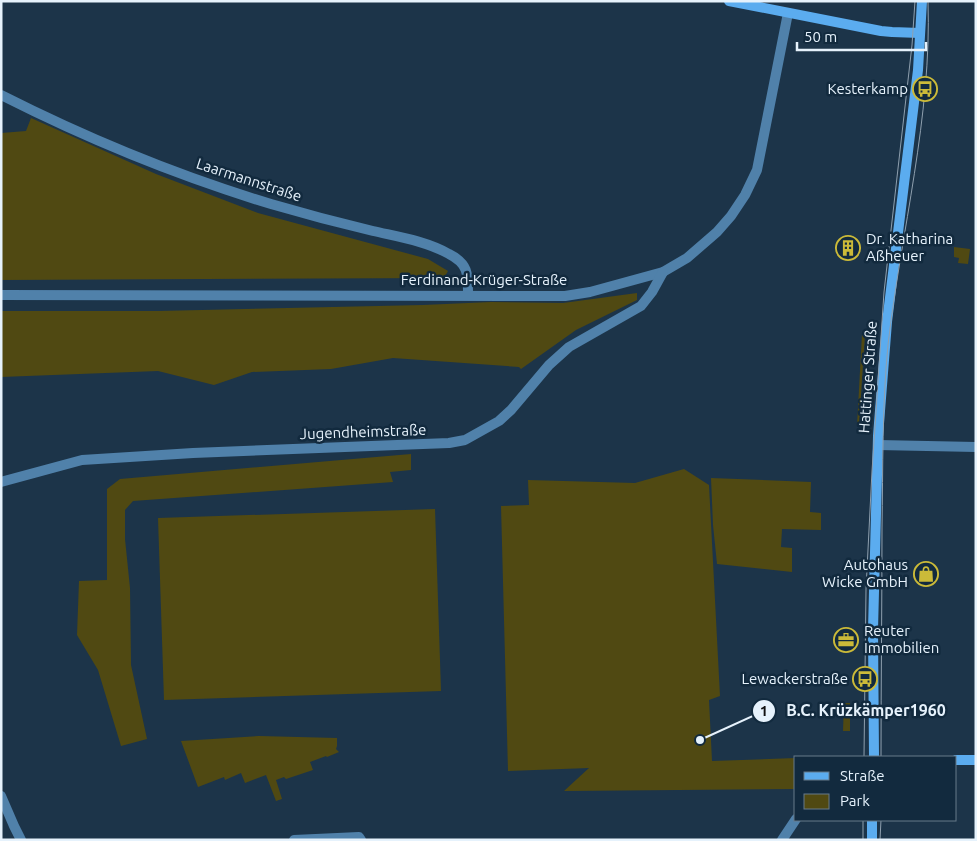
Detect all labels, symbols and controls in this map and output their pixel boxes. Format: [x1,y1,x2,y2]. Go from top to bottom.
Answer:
scale bar [797,20,926,52]
text: 50 m [804,28,837,45]
bus stop icon: Kesterkamp [912,76,938,102]
place label: Kesterkamp [827,80,908,97]
street label: Laarmannstraße [194,154,304,205]
place label: Dr. Katharina Aßheuer [866,230,953,264]
building icon: Dr. Katharina Aßheuer [835,235,861,261]
street label: Ferdinand-Krüger-Straße [401,271,567,288]
street label: Hattinger Straße [855,320,880,434]
street label: Jugendheimstraße [299,421,427,442]
place label: Autohaus Wicke GmbH [822,556,908,590]
shop icon: Autohaus Wicke GmbH [913,561,939,587]
place label: Reuter Immobilien [864,622,939,656]
office icon: Reuter Immobilien [833,627,859,653]
bus stop icon: Lewackerstraße [852,666,878,692]
place label: Lewackerstraße [741,670,848,687]
callout: B.C. Krüzkämper1960 [752,695,956,726]
text: B.C. Krüzkämper1960 [786,701,946,719]
text: 1 [760,702,768,719]
legend [794,756,957,821]
text: Straße [840,767,884,784]
text: Park [840,792,870,809]

